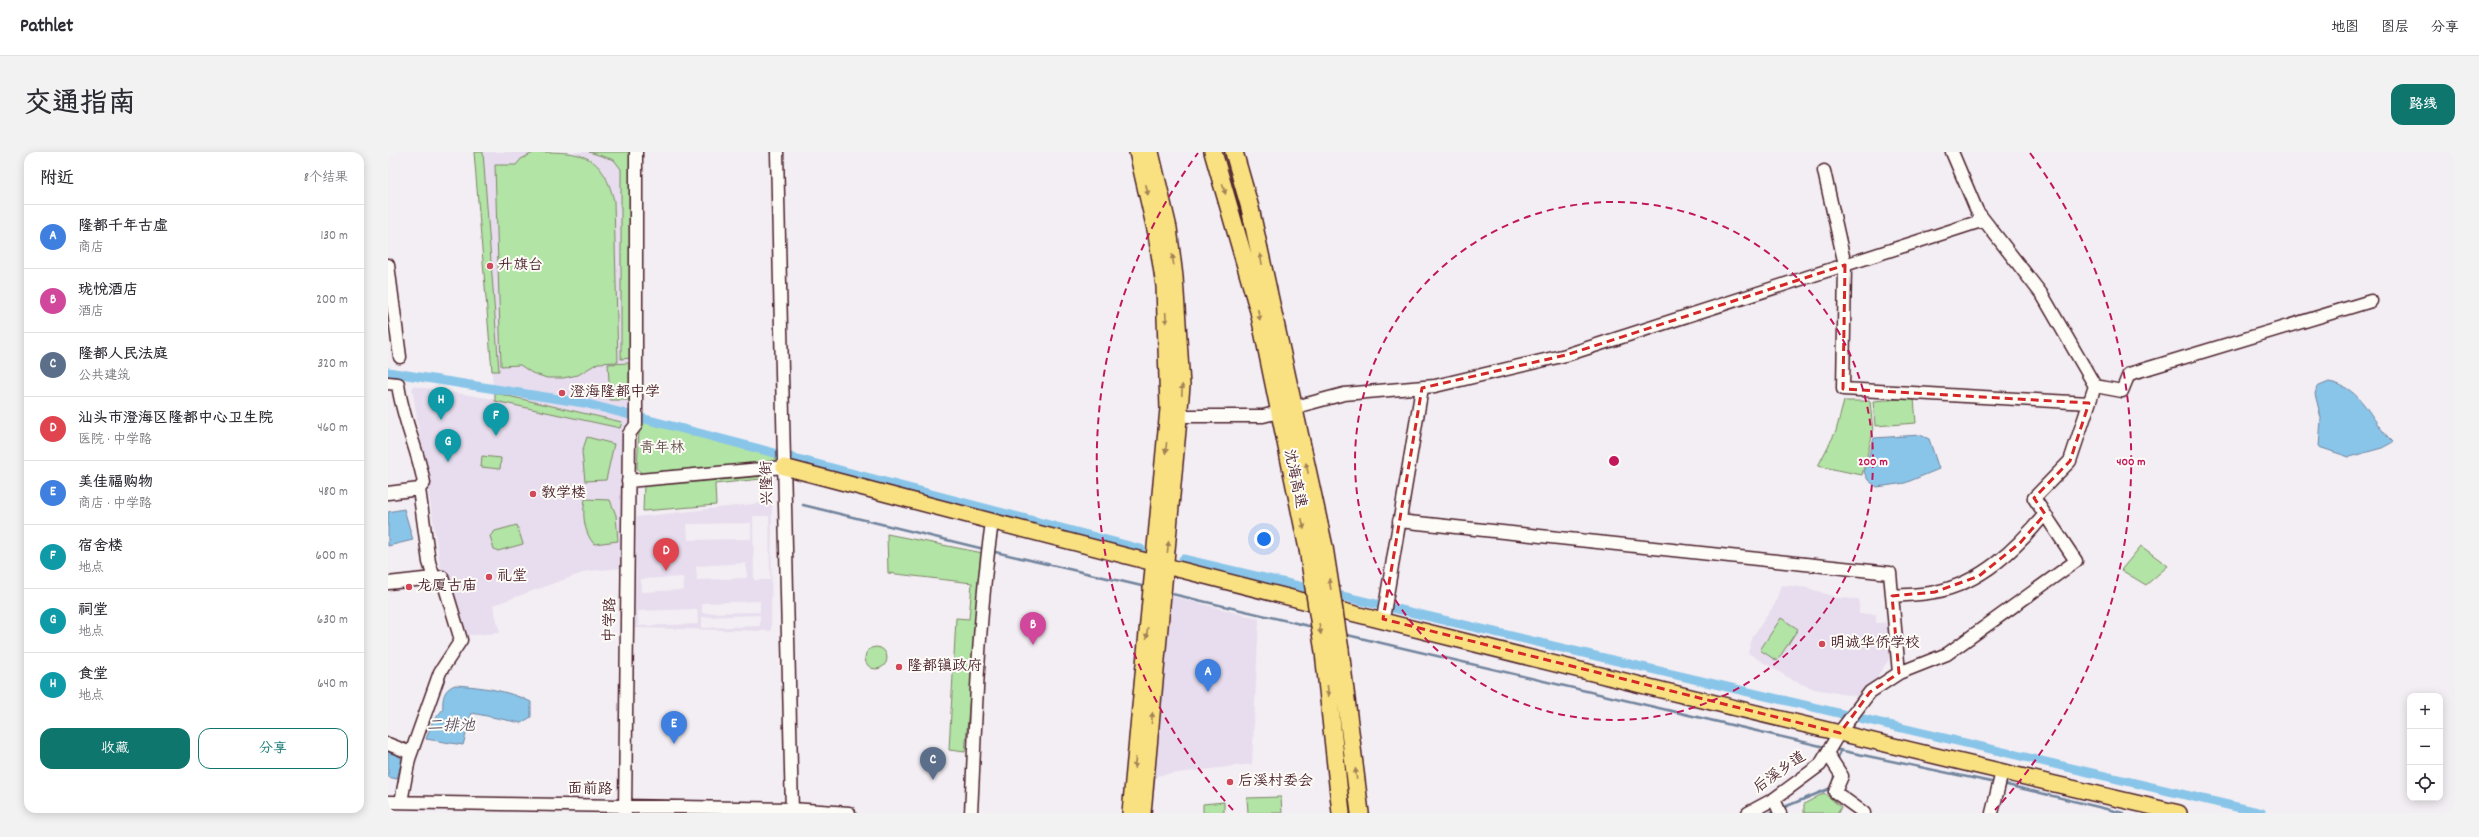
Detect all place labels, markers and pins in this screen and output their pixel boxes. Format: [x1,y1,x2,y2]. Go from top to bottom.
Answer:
place label: 升旗台 [498,255,543,277]
marker: 升旗台 [485,261,495,271]
place label: 澄海隆都中学 [570,382,660,404]
pin: H [428,387,454,420]
marker: 澄海隆都中学 [557,388,567,398]
pin: F [483,403,509,436]
pin: G [435,429,461,462]
centre of rings [1607,454,1621,468]
place label: 教学楼 [541,483,586,505]
marker: 教学楼 [528,489,538,499]
pin: D [653,538,679,571]
place label: 礼堂 [497,566,527,588]
marker: 礼堂 [484,572,494,582]
place label: 龙厦古庙 [417,576,477,598]
marker: 龙厦古庙 [404,582,414,592]
pin: B [1020,612,1046,645]
place label: 明诚华侨学校 [1830,633,1920,655]
marker: 明诚华侨学校 [1817,639,1827,649]
place label: 隆都镇政府 [907,656,982,678]
pin: A [1195,659,1221,692]
marker: 隆都镇政府 [894,662,904,672]
pin: E [661,711,687,744]
pin: C [920,747,946,780]
place label: 后溪村委会 [1238,771,1313,793]
marker: 后溪村委会 [1225,777,1235,787]

